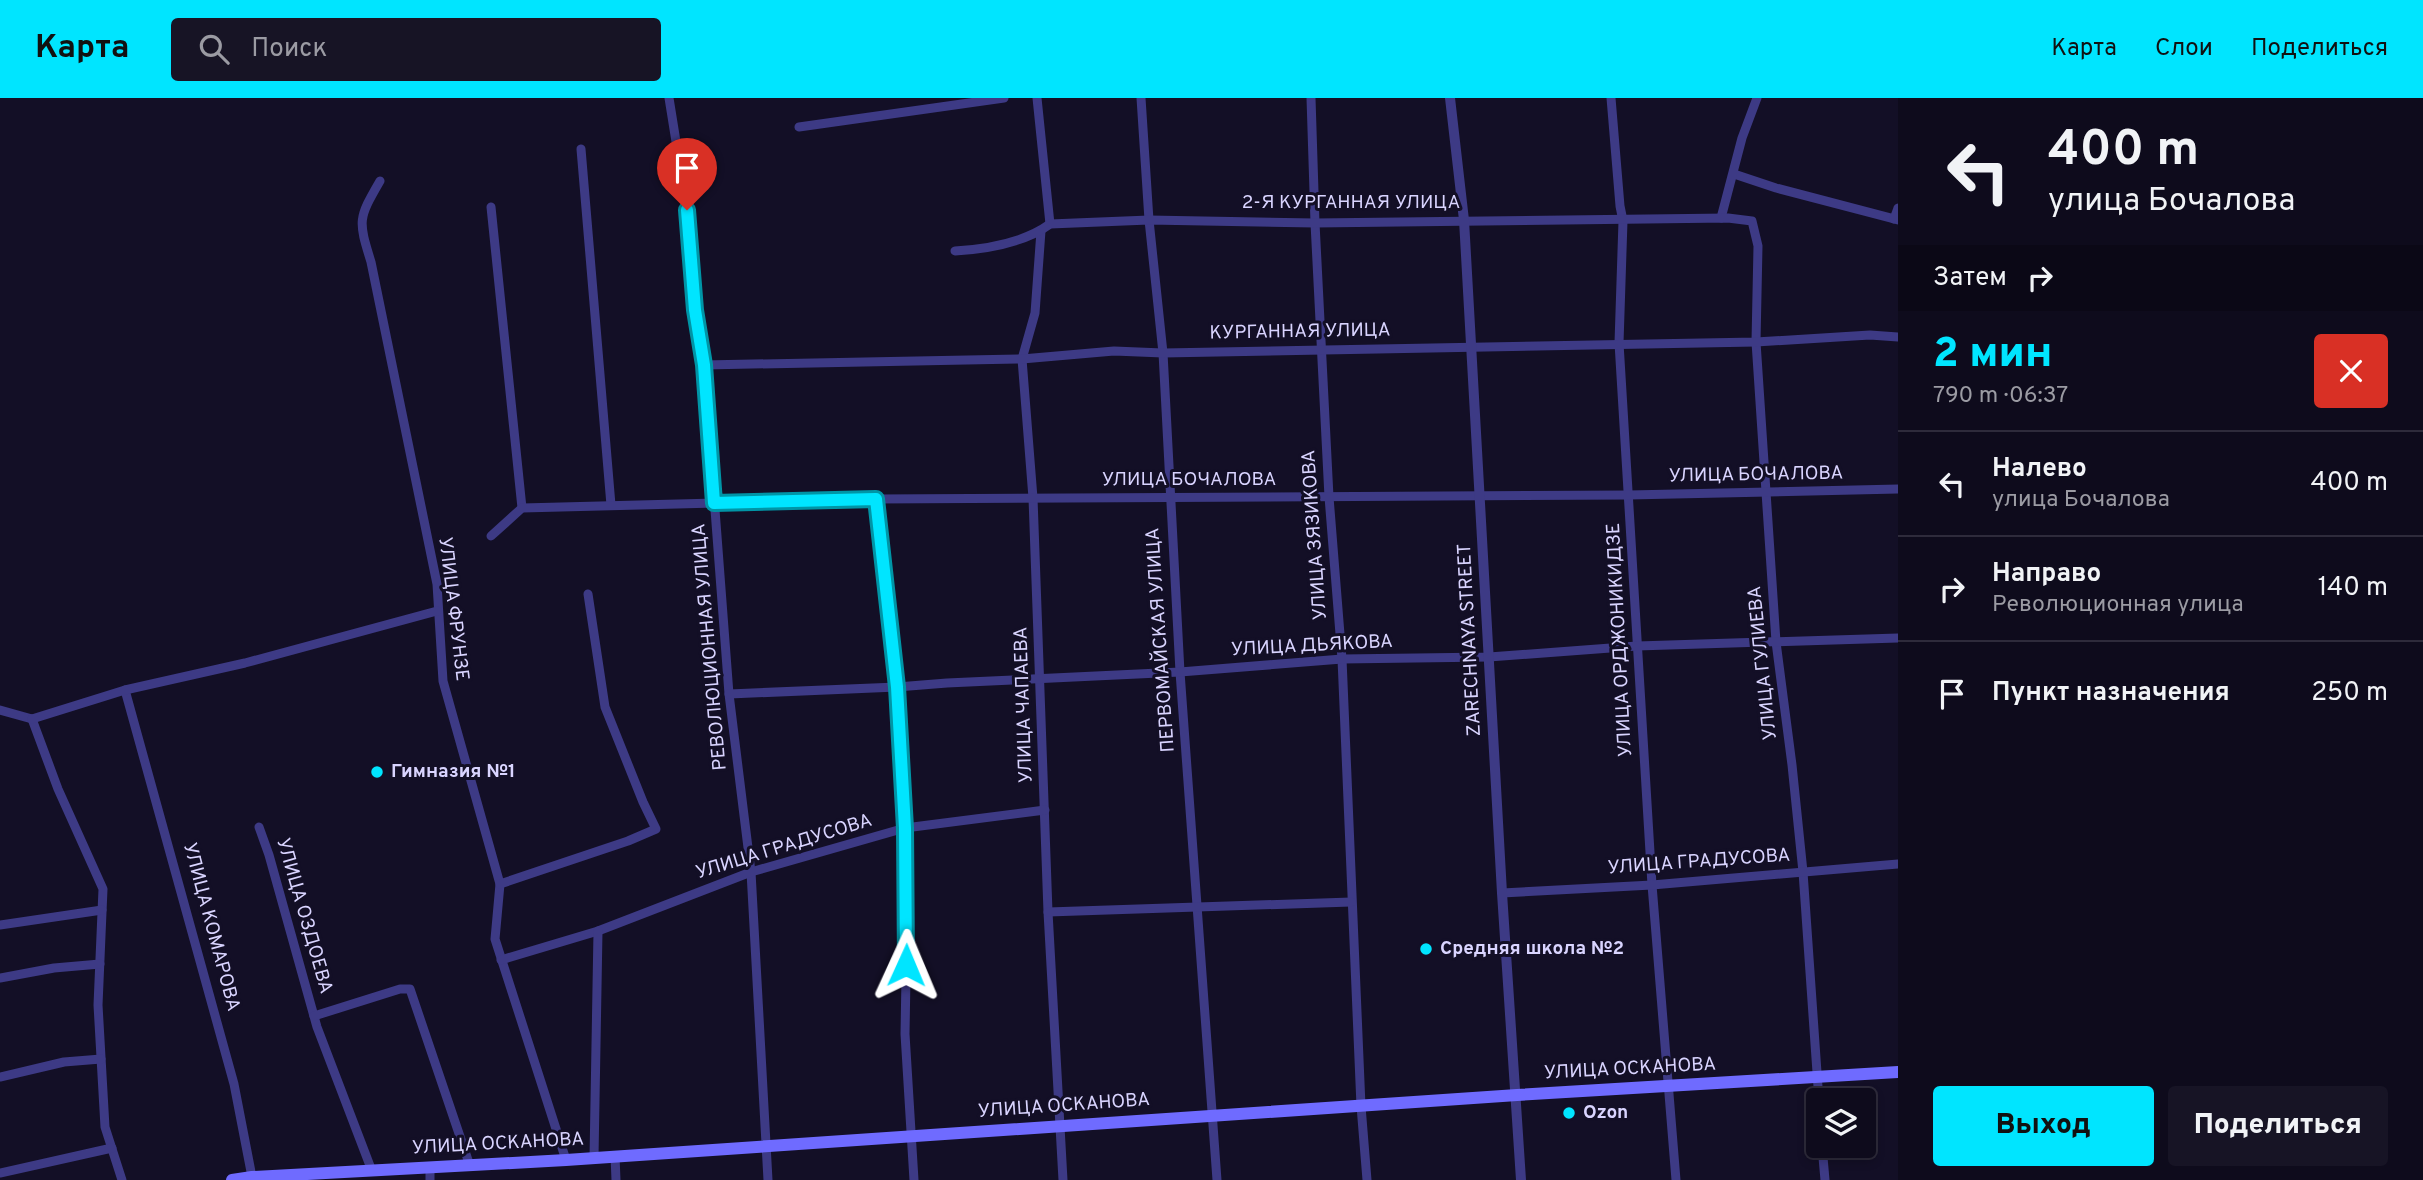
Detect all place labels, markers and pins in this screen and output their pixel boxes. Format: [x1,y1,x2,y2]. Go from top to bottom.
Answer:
pin [657,138,717,210]
place label: Гимназия №1 [391,760,516,784]
marker: Гимназия №1 [369,764,385,780]
place label: Средняя школа №2 [1440,937,1624,961]
marker: Средняя школа №2 [1418,941,1434,957]
place label: Ozon [1583,1101,1628,1125]
marker: Ozon [1561,1105,1577,1121]

